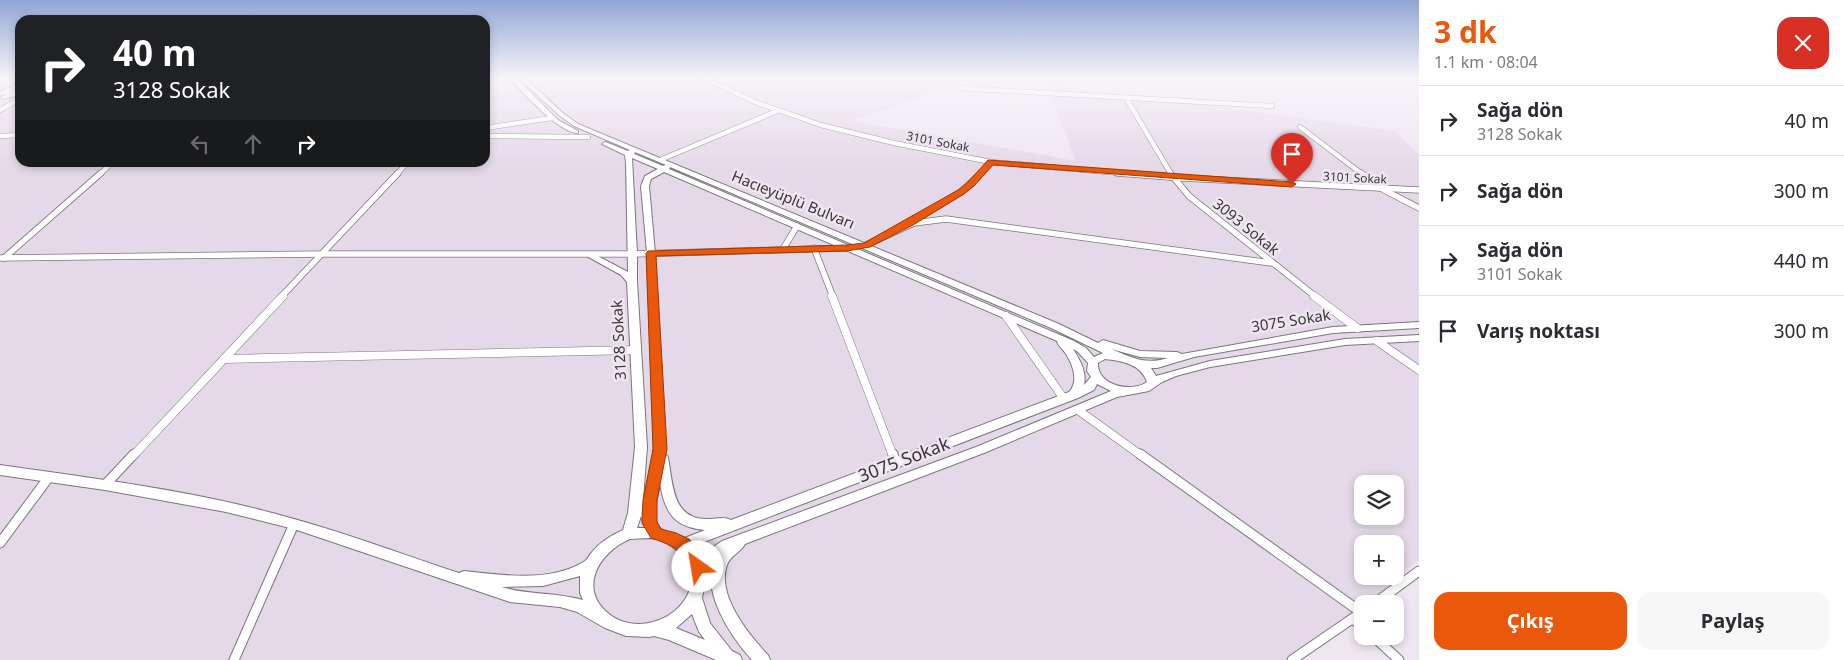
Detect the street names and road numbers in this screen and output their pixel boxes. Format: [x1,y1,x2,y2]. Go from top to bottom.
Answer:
street label: 3101 Sokak [905,127,972,156]
street label: Hacıeyüplü Bulvarı [729,165,858,233]
street label: 3101 Sokak [1323,167,1388,188]
street label: 3093 Sokak [1209,193,1284,259]
street label: 3128 Sokak [606,300,630,381]
street label: 3075 Sokak [1250,304,1332,336]
street label: 3075 Sokak [855,431,953,487]

